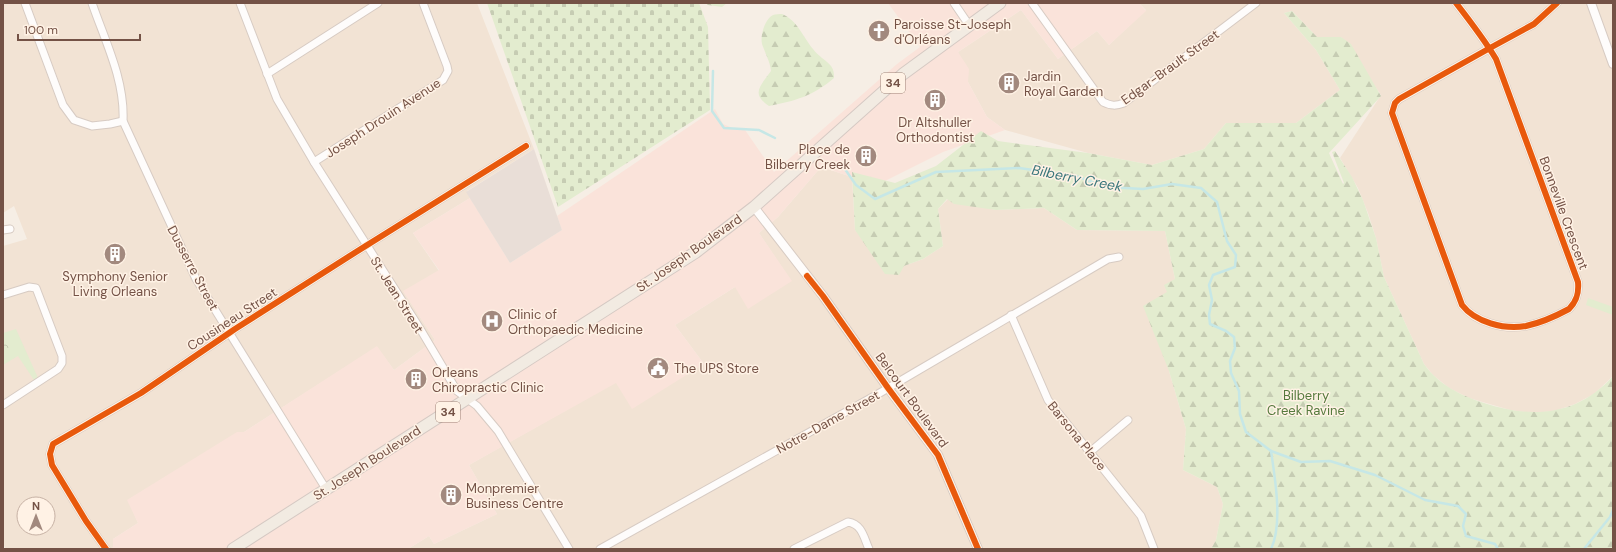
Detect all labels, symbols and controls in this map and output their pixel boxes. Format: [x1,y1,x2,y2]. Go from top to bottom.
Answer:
scale bar [18,16,140,42]
place label: Paroisse St-Joseph d'Orléans [894,16,1011,48]
church icon: Paroisse St-Joseph d'Orléans [866,18,892,44]
text: 100 m [24,22,58,38]
street label: Edgar-Brault Street [1118,26,1222,108]
place label: Jardin Royal Garden [1024,68,1103,100]
building icon: Jardin Royal Garden [996,70,1022,96]
road number: 34 [881,73,905,93]
street label: Joseph Drouin Avenue [322,74,444,162]
building icon: Dr Altshuller Orthodontist [922,87,948,113]
place label: Dr Altshuller Orthodontist [896,114,974,146]
place label: Place de Bilberry Creek [765,141,850,173]
building icon: Place de Bilberry Creek [853,143,879,169]
street label: Bonneville Crescent [1536,154,1592,272]
water label: Bilberry Creek [1030,160,1125,196]
street label: St. Joseph Boulevard [633,210,745,296]
street label: Dusserre Street [163,223,223,313]
building icon: Symphony Senior Living Orleans [102,241,128,267]
street label: St. Jean Street [367,253,427,337]
place label: Symphony Senior Living Orleans [62,268,168,300]
street label: Cousineau Street [184,284,280,354]
place label: Clinic of Orthopaedic Medicine [508,306,643,338]
hospital icon: Clinic of Orthopaedic Medicine [479,308,505,334]
street label: Belcourt Boulevard [872,349,952,451]
public building icon: The UPS Store [645,355,671,381]
place label: The UPS Store [674,360,759,377]
place label: Orleans Chiropractic Clinic [432,364,544,396]
building icon: Orleans Chiropractic Clinic [403,366,429,392]
street label: Notre-Dame Street [773,386,883,458]
park label: Bilberry Creek Ravine [1267,387,1345,419]
street label: Barsona Place [1044,398,1110,474]
road number: 34 [436,402,460,422]
street label: St. Joseph Boulevard [310,422,424,504]
place label: Monpremier Business Centre [466,480,564,512]
building icon: Monpremier Business Centre [438,482,464,508]
north arrow [16,496,56,536]
text: N [32,499,40,513]

